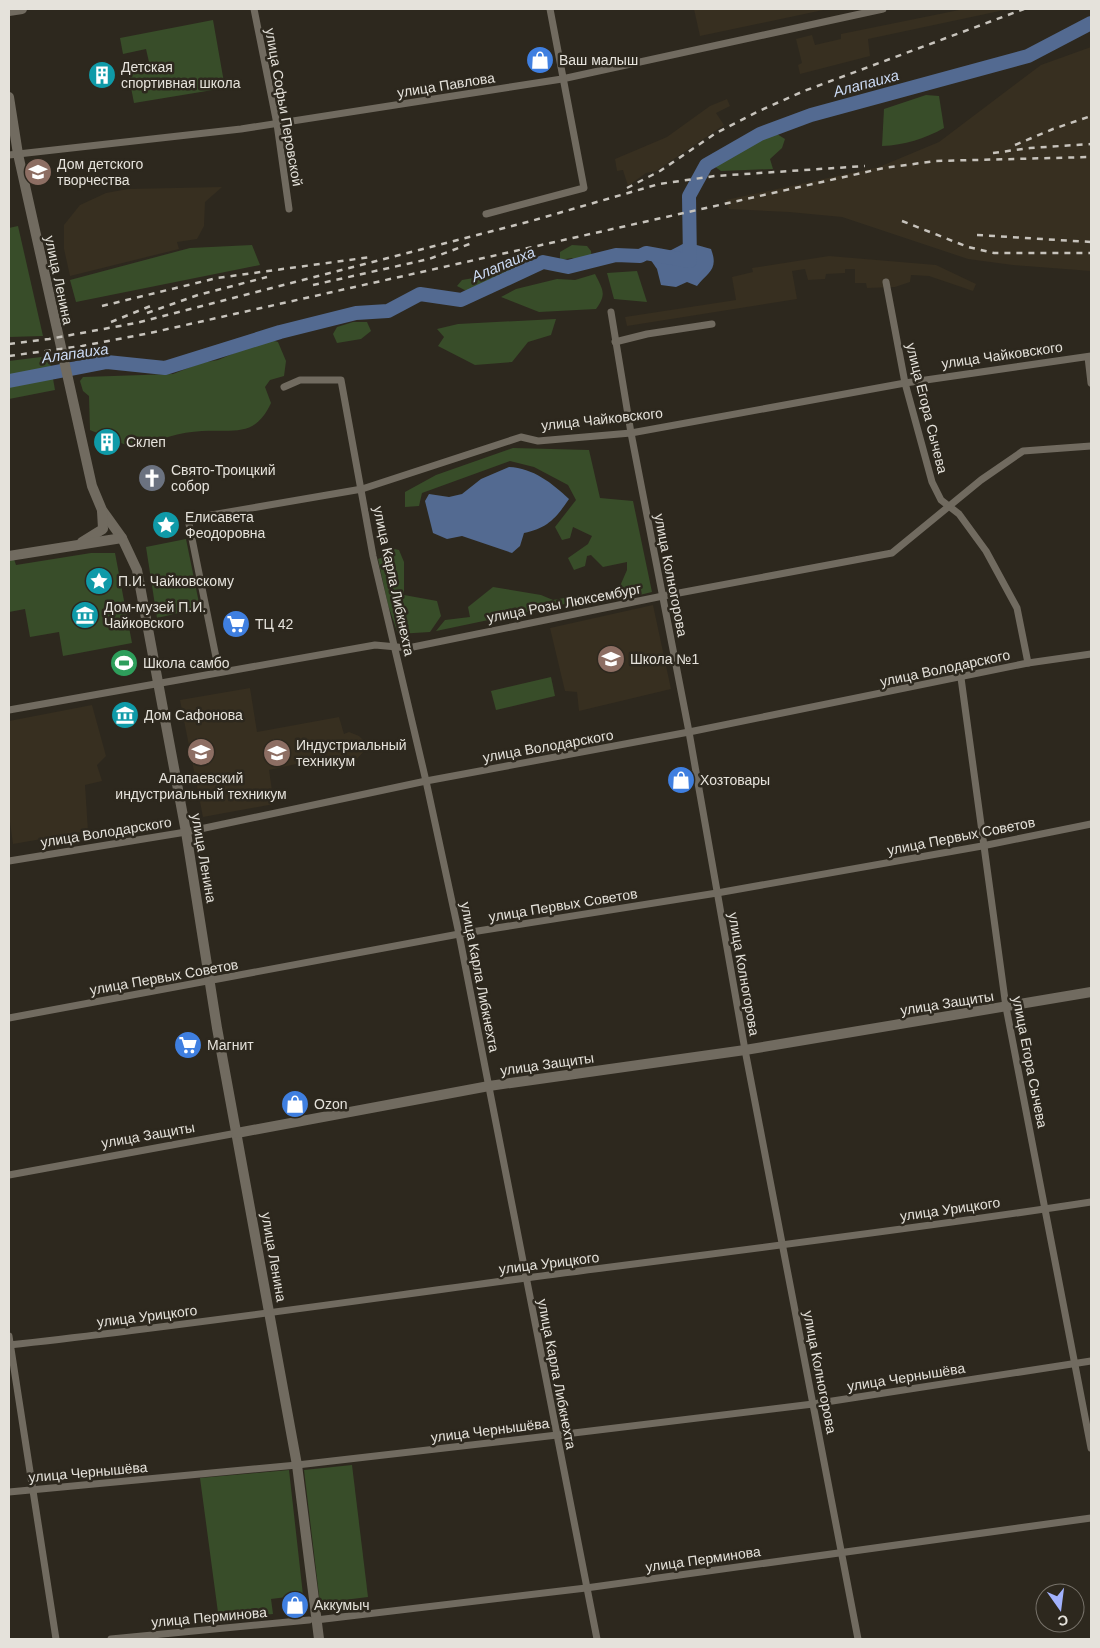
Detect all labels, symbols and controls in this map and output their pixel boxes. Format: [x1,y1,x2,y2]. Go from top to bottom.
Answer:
street label: улица Софьи Перовской [262,27,306,187]
shop icon: Ваш малыш [525,45,555,75]
place label: Ваш малыш [559,52,638,68]
place label: Детская спортивная школа [121,59,241,91]
building icon: Детская спортивная школа [87,60,117,90]
water label: Алапаиха [830,66,901,100]
street label: улица Павлова [396,69,496,101]
place label: Дом детского творчества [57,156,144,188]
school or university icon: Дом детского творчества [23,157,53,187]
street label: улица Ленина [42,234,76,326]
water label: Алапаиха [468,243,537,285]
street label: улица Чайковского [940,339,1064,371]
water label: Алапаиха [40,340,109,366]
street label: улица Егора Сычева [903,341,951,475]
street label: улица Чайковского [540,405,664,433]
building icon: Склеп [92,427,122,457]
place label: Склеп [126,434,166,450]
place label: Свято-Троицкий собор [171,462,276,494]
church icon: Свято-Троицкий собор [137,463,167,493]
street label: улица Карла Либкнехта [370,505,418,658]
place label: Елисавета Феодоровна [185,509,266,541]
place icon: Елисавета Феодоровна [151,510,181,540]
street label: улица Колногорова [651,512,691,638]
place icon: П.И. Чайковскому [84,566,114,596]
place label: П.И. Чайковскому [118,573,234,589]
street label: улица Розы Люксембург [486,580,642,626]
place label: Дом-музей П.И. Чайковского [104,599,206,631]
museum icon: Дом-музей П.И. Чайковского [70,600,100,630]
supermarket icon: ТЦ 42 [221,609,251,639]
place label: ТЦ 42 [255,616,294,632]
school or university icon: Школа №1 [596,644,626,674]
street label: улица Володарского [879,646,1012,690]
sports icon: Школа самбо [109,648,139,678]
place label: Школа №1 [630,651,699,667]
place label: Школа самбо [143,655,230,671]
museum icon: Дом Сафонова [110,700,140,730]
place label: Дом Сафонова [144,707,243,723]
street label: улица Володарского [481,727,615,765]
school or university icon: Алапаевский индустриальный техникум [186,737,216,767]
place label: Индустриальный техникум [296,737,407,769]
school or university icon: Индустриальный техникум [262,738,292,768]
shop icon: Хозтовары [666,765,696,795]
place label: Алапаевский индустриальный техникум [115,770,287,802]
place label: Хозтовары [700,772,770,788]
street label: улица Ленина [188,812,220,904]
street label: улица Володарского [39,814,173,850]
street label: улица Первых Советов [886,814,1036,858]
street label: улица Первых Советов [487,885,639,925]
street label: улица Карла Либкнехта [458,901,502,1054]
street label: улица Колногорова [725,911,763,1037]
street label: улица Первых Советов [89,956,239,998]
street label: улица Защиты [899,988,995,1018]
street label: улица Егора Сычева [1009,995,1051,1130]
supermarket icon: Магнит [173,1030,203,1060]
place label: Магнит [207,1037,254,1053]
street label: улица Защиты [499,1050,595,1078]
shop icon: Ozon [280,1089,310,1119]
place label: Ozon [314,1096,347,1112]
street label: улица Защиты [100,1119,196,1151]
street label: улица Урицкого [899,1194,1001,1224]
street label: улица Ленина [258,1211,290,1303]
street label: улица Урицкого [498,1249,600,1277]
street label: улица Карла Либкнехта [535,1298,579,1451]
street label: улица Урицкого [96,1302,198,1330]
street label: улица Колногорова [800,1309,840,1435]
street label: улица Чернышёва [846,1360,966,1394]
street label: улица Чернышёва [430,1415,550,1445]
street label: улица Чернышёва [28,1459,148,1485]
street label: улица Перминова [644,1543,762,1575]
north arrow [1035,1583,1085,1633]
shop icon: Аккумыч [280,1590,310,1620]
place label: Аккумыч [314,1597,370,1613]
street label: улица Перминова [151,1604,268,1630]
text: С [1056,1612,1070,1630]

